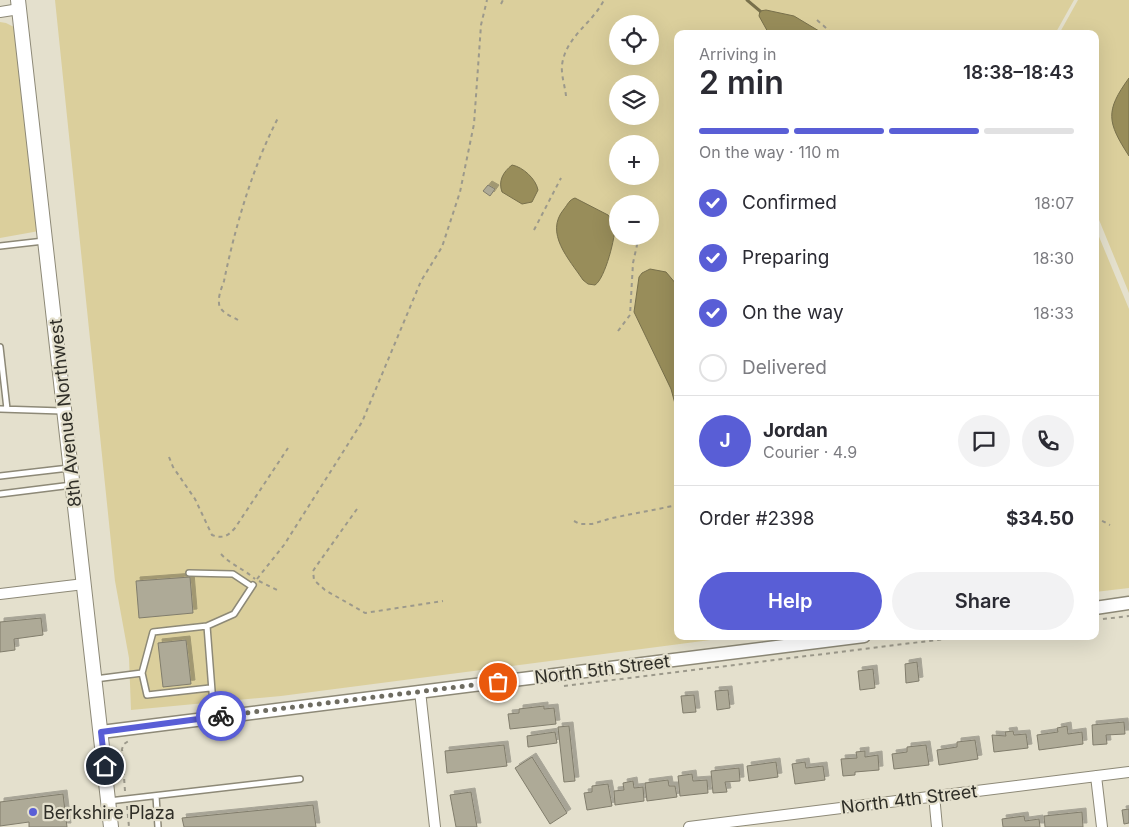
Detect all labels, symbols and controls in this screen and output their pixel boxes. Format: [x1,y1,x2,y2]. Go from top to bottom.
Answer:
map controls [609,15,659,245]
button: locate [609,15,659,65]
text: Arriving in [699,44,776,64]
text: 18:38–18:43 [963,61,1074,84]
text: 2 min [699,63,784,102]
button: layers [609,75,659,125]
button: + [609,135,659,185]
text: On the way · 110 m [699,142,840,162]
icon: check [699,189,727,217]
text: Confirmed [742,191,837,214]
text: 18:07 [1034,193,1074,213]
button: − [609,195,659,245]
icon: check [699,244,727,272]
text: Preparing [742,246,829,269]
text: 18:30 [1033,248,1074,268]
icon: check [699,299,727,327]
text: On the way [742,301,844,324]
text: 18:33 [1033,303,1074,323]
street label: 8th Avenue Northwest [45,318,85,508]
text: Delivered [742,356,827,379]
button: chat [958,415,1010,467]
button: phone [1022,415,1074,467]
text: Jordan [763,419,828,442]
text: J [719,429,731,452]
text: Courier · 4.9 [763,442,857,462]
text: Order #2398 [699,507,814,530]
text: $34.50 [1006,507,1074,530]
button: Help [699,572,882,630]
button: Share [892,572,1074,630]
street label: North 5th Street [533,650,671,688]
pin [477,661,519,703]
icon: bag [484,668,512,696]
courier [196,691,246,741]
icon: bike [207,702,235,730]
pin [84,745,126,787]
icon: home [91,752,119,780]
street label: North 4th Street [840,780,978,818]
place label: Berkshire Plaza [43,802,175,823]
marker: Berkshire Plaza [27,806,39,818]

